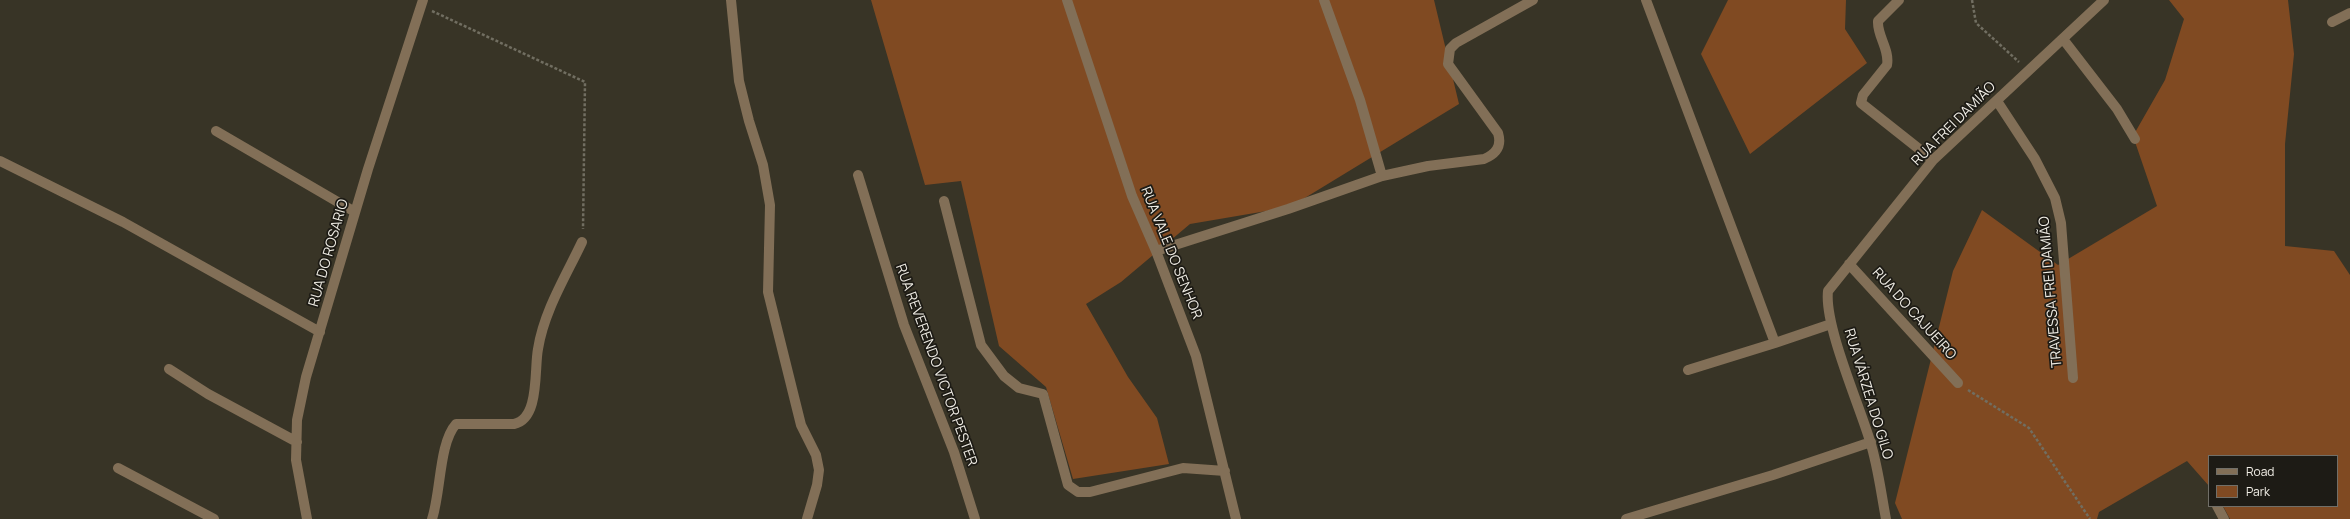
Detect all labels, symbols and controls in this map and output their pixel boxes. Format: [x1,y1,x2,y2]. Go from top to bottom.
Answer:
street label: RUA FREI DAMIÃO [1909,79,1999,169]
street label: RUA VALE DO SENHOR [1137,184,1205,322]
street label: RUA DO ROSARIO [306,197,352,309]
street label: TRAVESSA FREI DAMIÃO [2036,216,2066,368]
street label: RUA REVERENDO VICTOR PESTER [892,262,980,468]
street label: RUA DO CAJUEIRO [1868,265,1960,363]
street label: RUA VÁRZEA DO GILO [1840,327,1896,461]
legend [2208,455,2338,507]
text: Road [2246,463,2274,480]
text: Park [2246,483,2270,500]

